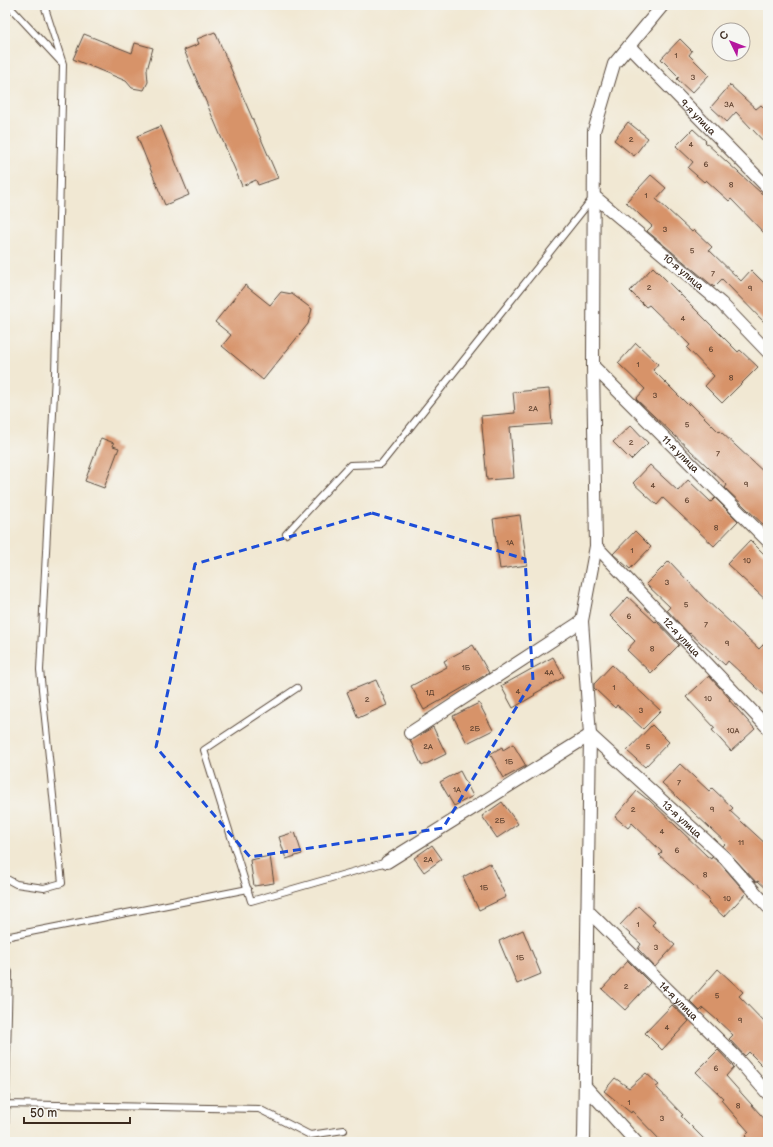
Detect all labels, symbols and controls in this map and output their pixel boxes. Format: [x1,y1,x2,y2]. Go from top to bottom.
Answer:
north arrow [711,22,751,62]
text: С [717,28,732,43]
house number: 1 [674,51,678,60]
house number: 3 [691,73,696,82]
street label: 9-я улица [677,97,718,138]
house number: 3А [724,100,734,109]
house number: 2 [629,135,634,144]
house number: 4 [689,140,694,149]
house number: 6 [704,160,709,169]
house number: 8 [729,180,734,189]
house number: 1 [644,191,648,200]
house number: 3 [663,225,668,234]
house number: 5 [690,246,695,255]
street label: 10-я улица [660,252,706,293]
house number: 7 [711,269,715,278]
house number: 2 [647,283,652,292]
house number: 9 [748,284,753,293]
house number: 4 [681,314,686,323]
house number: 6 [709,345,714,354]
house number: 1 [636,360,640,369]
house number: 8 [729,373,734,382]
house number: 3 [653,391,658,400]
house number: 2А [528,404,538,413]
house number: 5 [685,420,690,429]
street label: 11-я улица [659,433,701,475]
house number: 2 [629,438,634,447]
house number: 7 [716,449,720,458]
house number: 9 [744,480,749,489]
house number: 4 [651,481,656,490]
house number: 6 [685,496,690,505]
house number: 8 [714,523,719,532]
house number: 1А [506,538,514,547]
house number: 1 [630,546,634,555]
house number: 10 [743,556,751,565]
house number: 3 [665,578,670,587]
house number: 5 [684,600,689,609]
house number: 6 [627,612,632,621]
street label: 12-я улица [660,615,703,660]
house number: 7 [704,620,708,629]
house number: 9 [725,639,730,648]
house number: 8 [650,644,655,653]
house number: 1Б [462,663,471,672]
house number: 4А [544,668,554,677]
house number: 1 [612,683,616,692]
house number: 4 [516,687,521,696]
house number: 1Д [426,688,435,697]
house number: 10 [704,694,712,703]
house number: 2 [365,695,370,704]
house number: 3 [639,706,644,715]
house number: 2Б [470,724,481,733]
house number: 10А [727,726,739,735]
house number: 2А [423,742,433,751]
house number: 5 [646,742,651,751]
house number: 1Б [505,757,514,766]
house number: 7 [677,778,681,787]
house number: 1А [453,785,461,794]
street label: 13-я улица [659,798,704,841]
house number: 2 [631,805,636,814]
house number: 9 [710,805,715,814]
house number: 2Б [495,816,506,825]
house number: 4 [660,827,665,836]
house number: 11 [738,838,744,847]
house number: 6 [675,846,680,855]
house number: 2А [423,855,433,864]
house number: 8 [703,870,708,879]
house number: 1Б [480,883,489,892]
house number: 10 [723,894,731,903]
house number: 1 [636,920,640,929]
house number: 3 [654,943,659,952]
house number: 1Б [516,953,525,962]
street label: 14-я улица [656,980,700,1023]
house number: 2 [624,982,629,991]
house number: 5 [715,991,720,1000]
house number: 9 [738,1016,743,1025]
house number: 4 [665,1023,670,1032]
house number: 6 [714,1064,719,1073]
house number: 1 [627,1098,631,1107]
scale bar [24,1099,130,1125]
house number: 8 [736,1101,741,1110]
text: 50 m [30,1106,57,1121]
house number: 3 [660,1114,665,1123]

